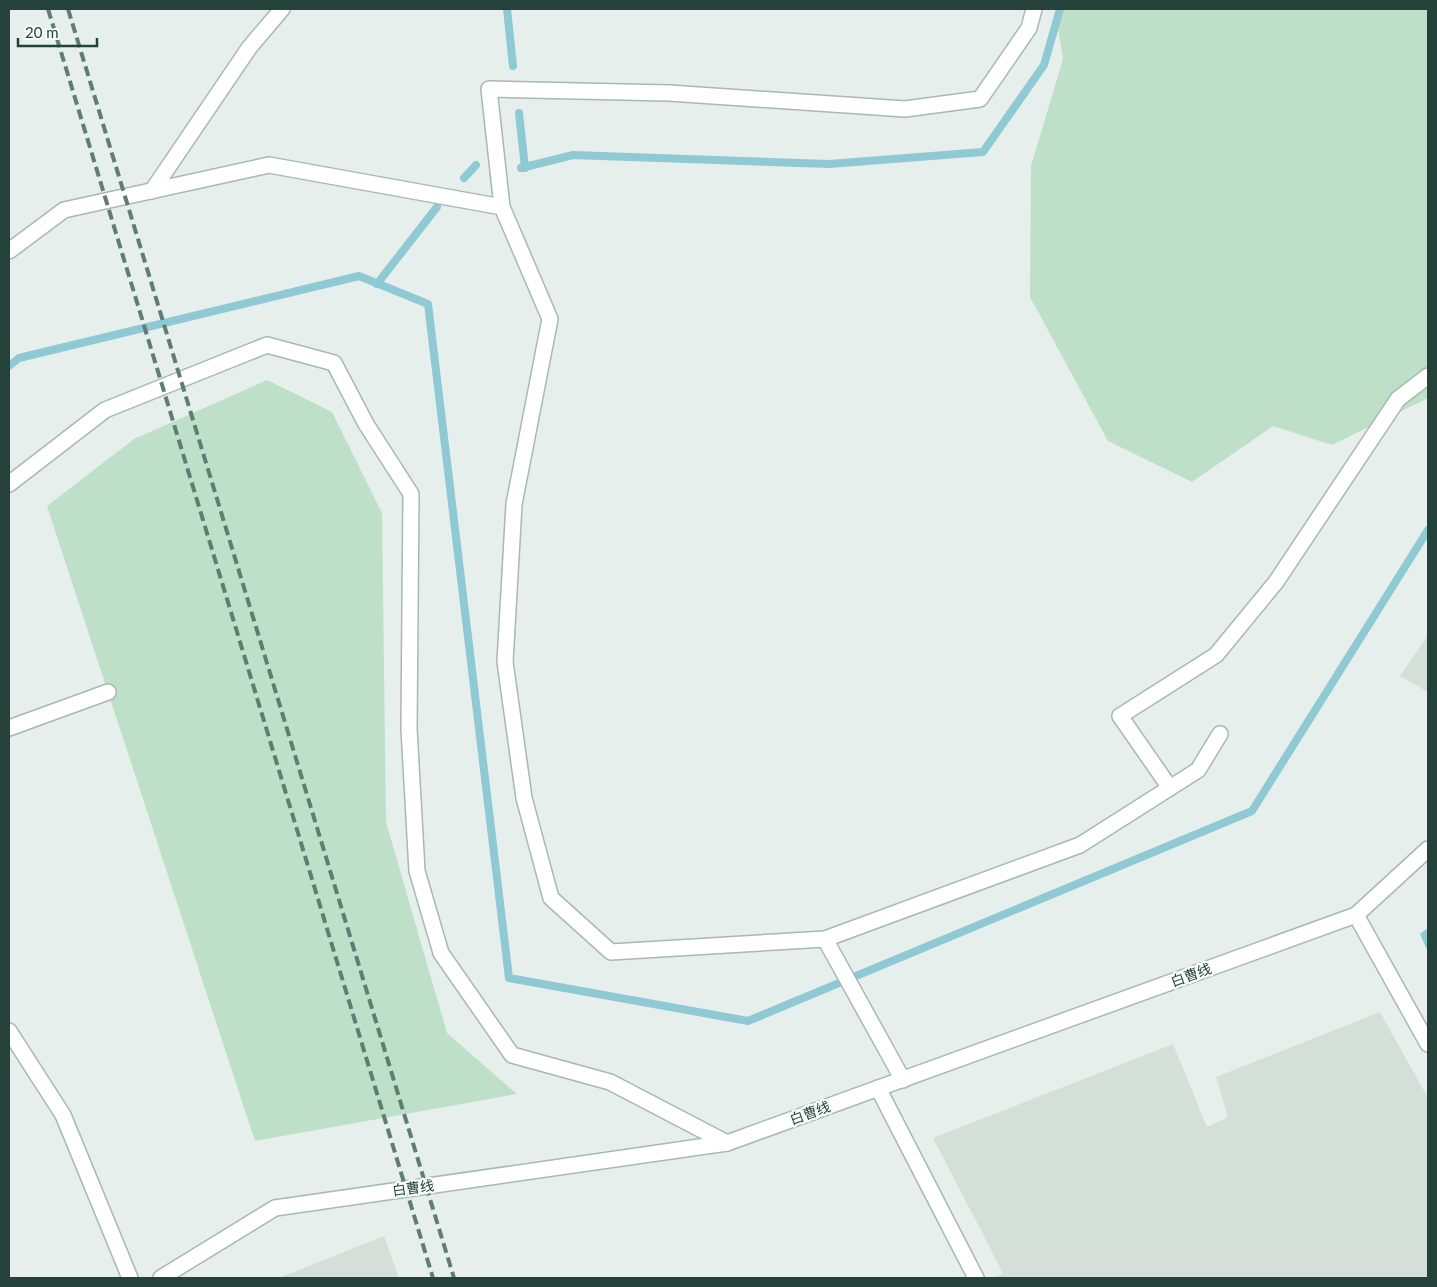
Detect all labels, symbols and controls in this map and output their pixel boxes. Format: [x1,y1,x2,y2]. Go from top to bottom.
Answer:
scale bar [18,15,96,47]
text: 20 m [25,23,59,41]
street label: 白曹线 [1168,959,1213,990]
street label: 白曹线 [787,1097,832,1128]
street label: 白曹线 [391,1176,435,1199]

